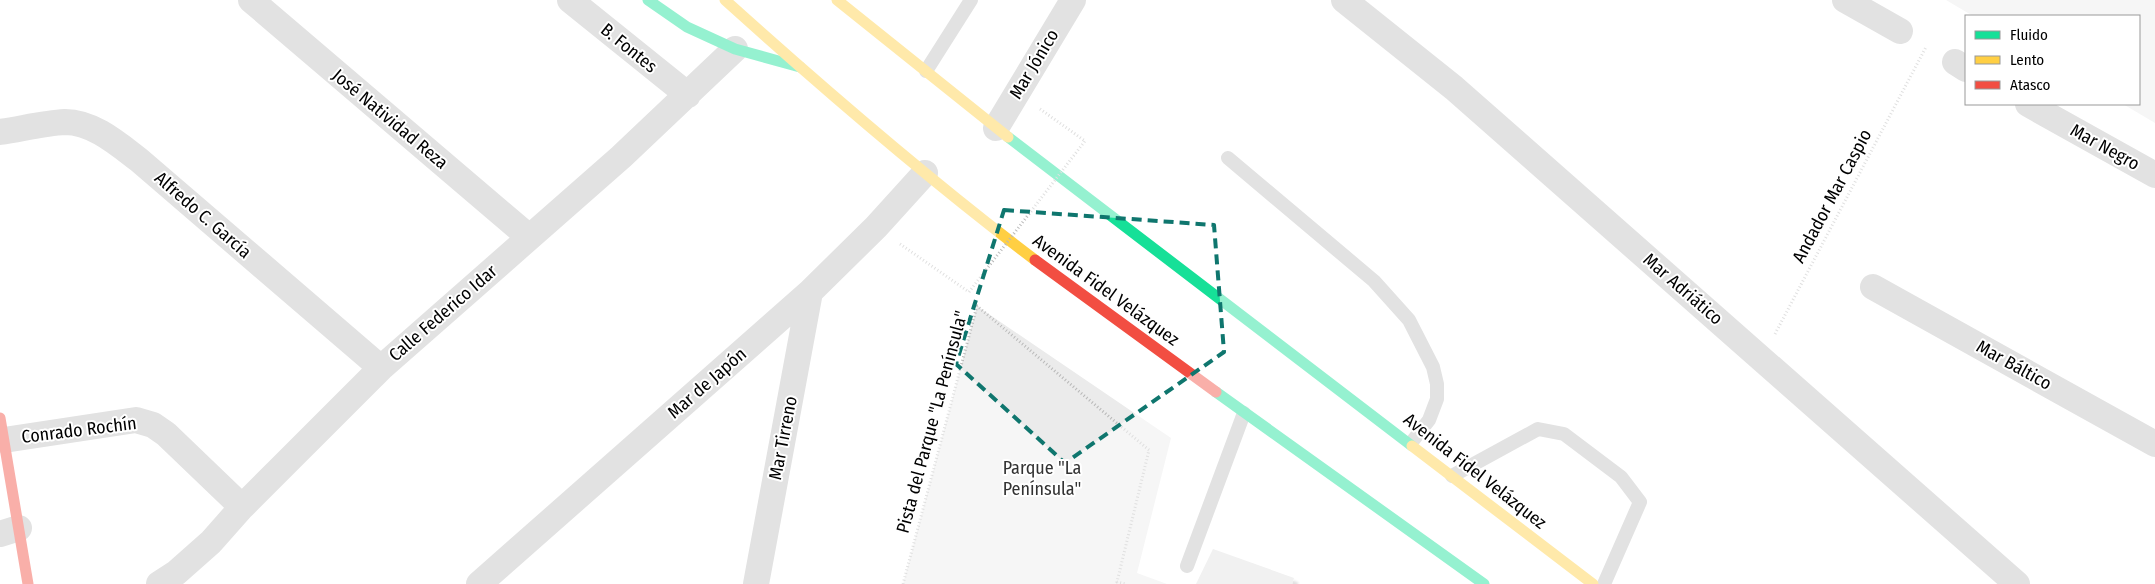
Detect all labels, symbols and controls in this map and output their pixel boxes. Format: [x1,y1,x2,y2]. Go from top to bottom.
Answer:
legend [1965,15,2140,105]
street label: B. Fontes [596,19,662,78]
street label: Mar Jónico [1005,25,1063,103]
text: Fluido [2010,26,2048,44]
text: Lento [2010,51,2044,69]
street label: José Natividad Reza [328,64,452,174]
text: Atasco [2010,76,2050,94]
street label: Mar Negro [2067,119,2143,175]
street label: Andador Mar Caspio [1788,125,1876,267]
street label: Alfredo C. García [150,167,256,263]
street label: Avenida Fidel Velázquez [1029,230,1183,350]
street label: Mar Adriático [1639,249,1727,329]
street label: Calle Federico Idar [384,260,502,366]
street label: Pista del Parque "La Península" [892,308,972,536]
street label: Mar Báltico [1973,335,2055,395]
street label: Mar de Japón [663,343,751,423]
street label: Mar Tirreno [764,394,802,482]
street label: Avenida Fidel Velázquez [1399,408,1551,534]
street label: Conrado Rochín [20,412,138,448]
park label: Parque "La Península" [1003,457,1082,500]

